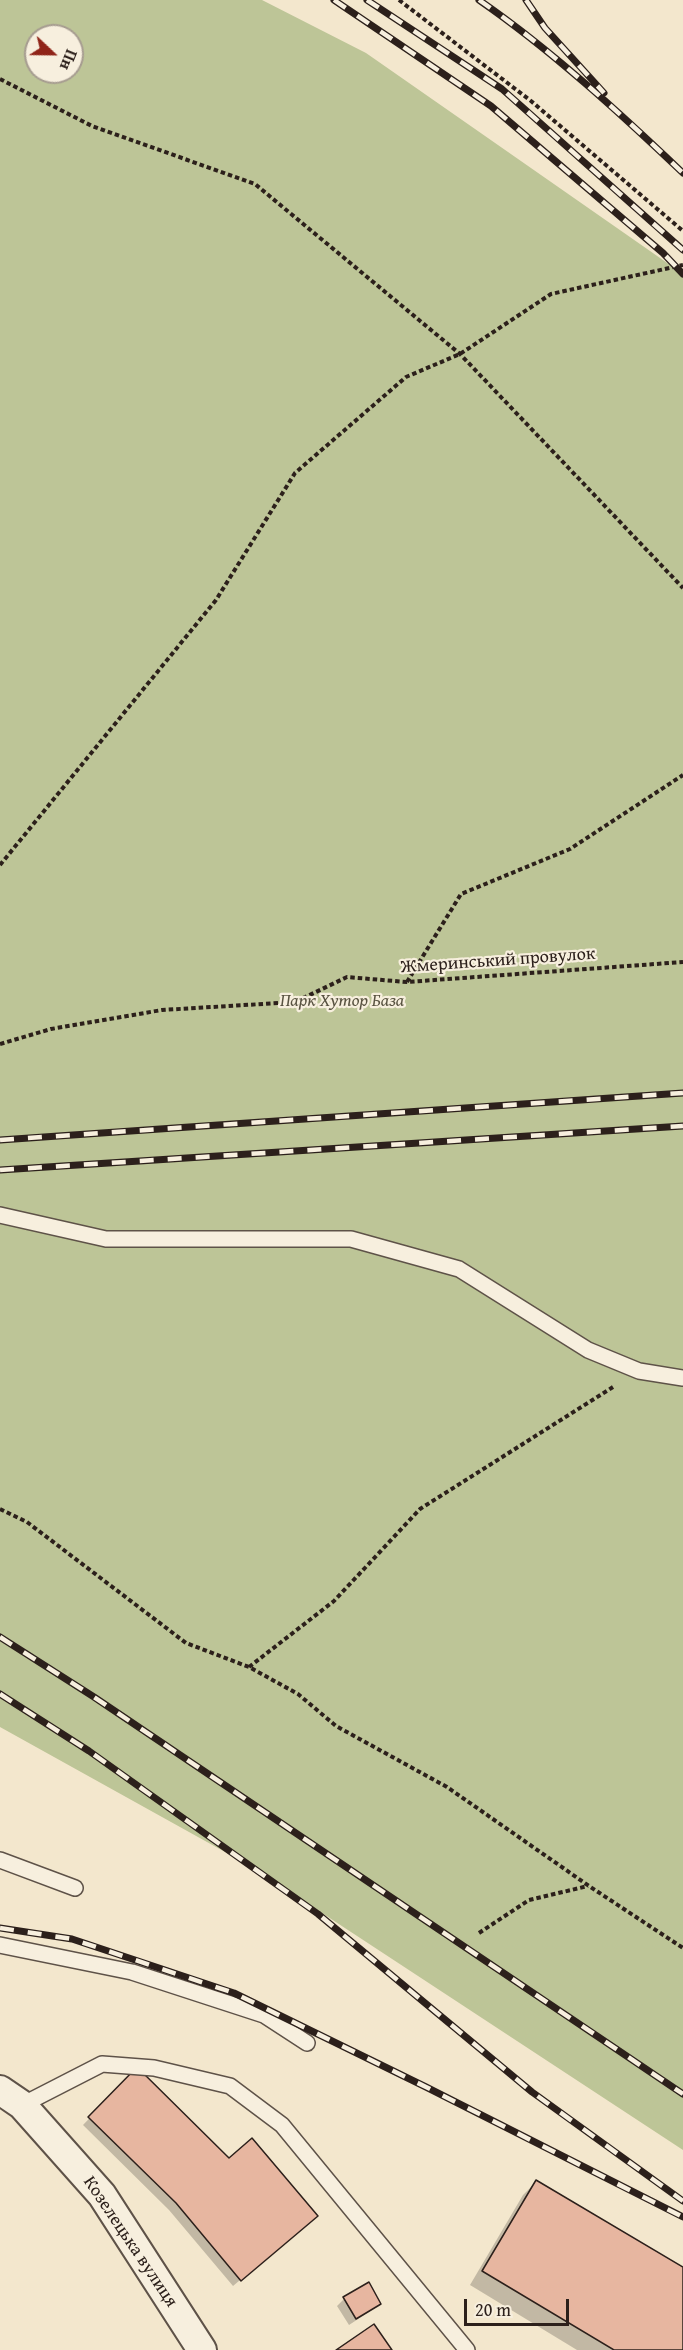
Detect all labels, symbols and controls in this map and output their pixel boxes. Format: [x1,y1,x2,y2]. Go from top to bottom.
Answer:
north arrow [24,24,84,84]
text: Пн [54,46,84,74]
street label: Жмеринський провулок [400,943,596,979]
park label: Парк Хутор База [280,990,404,1012]
street label: Козелецька вулиця [78,2172,182,2312]
scale bar [467,2287,572,2325]
text: 20 m [475,2296,511,2323]

